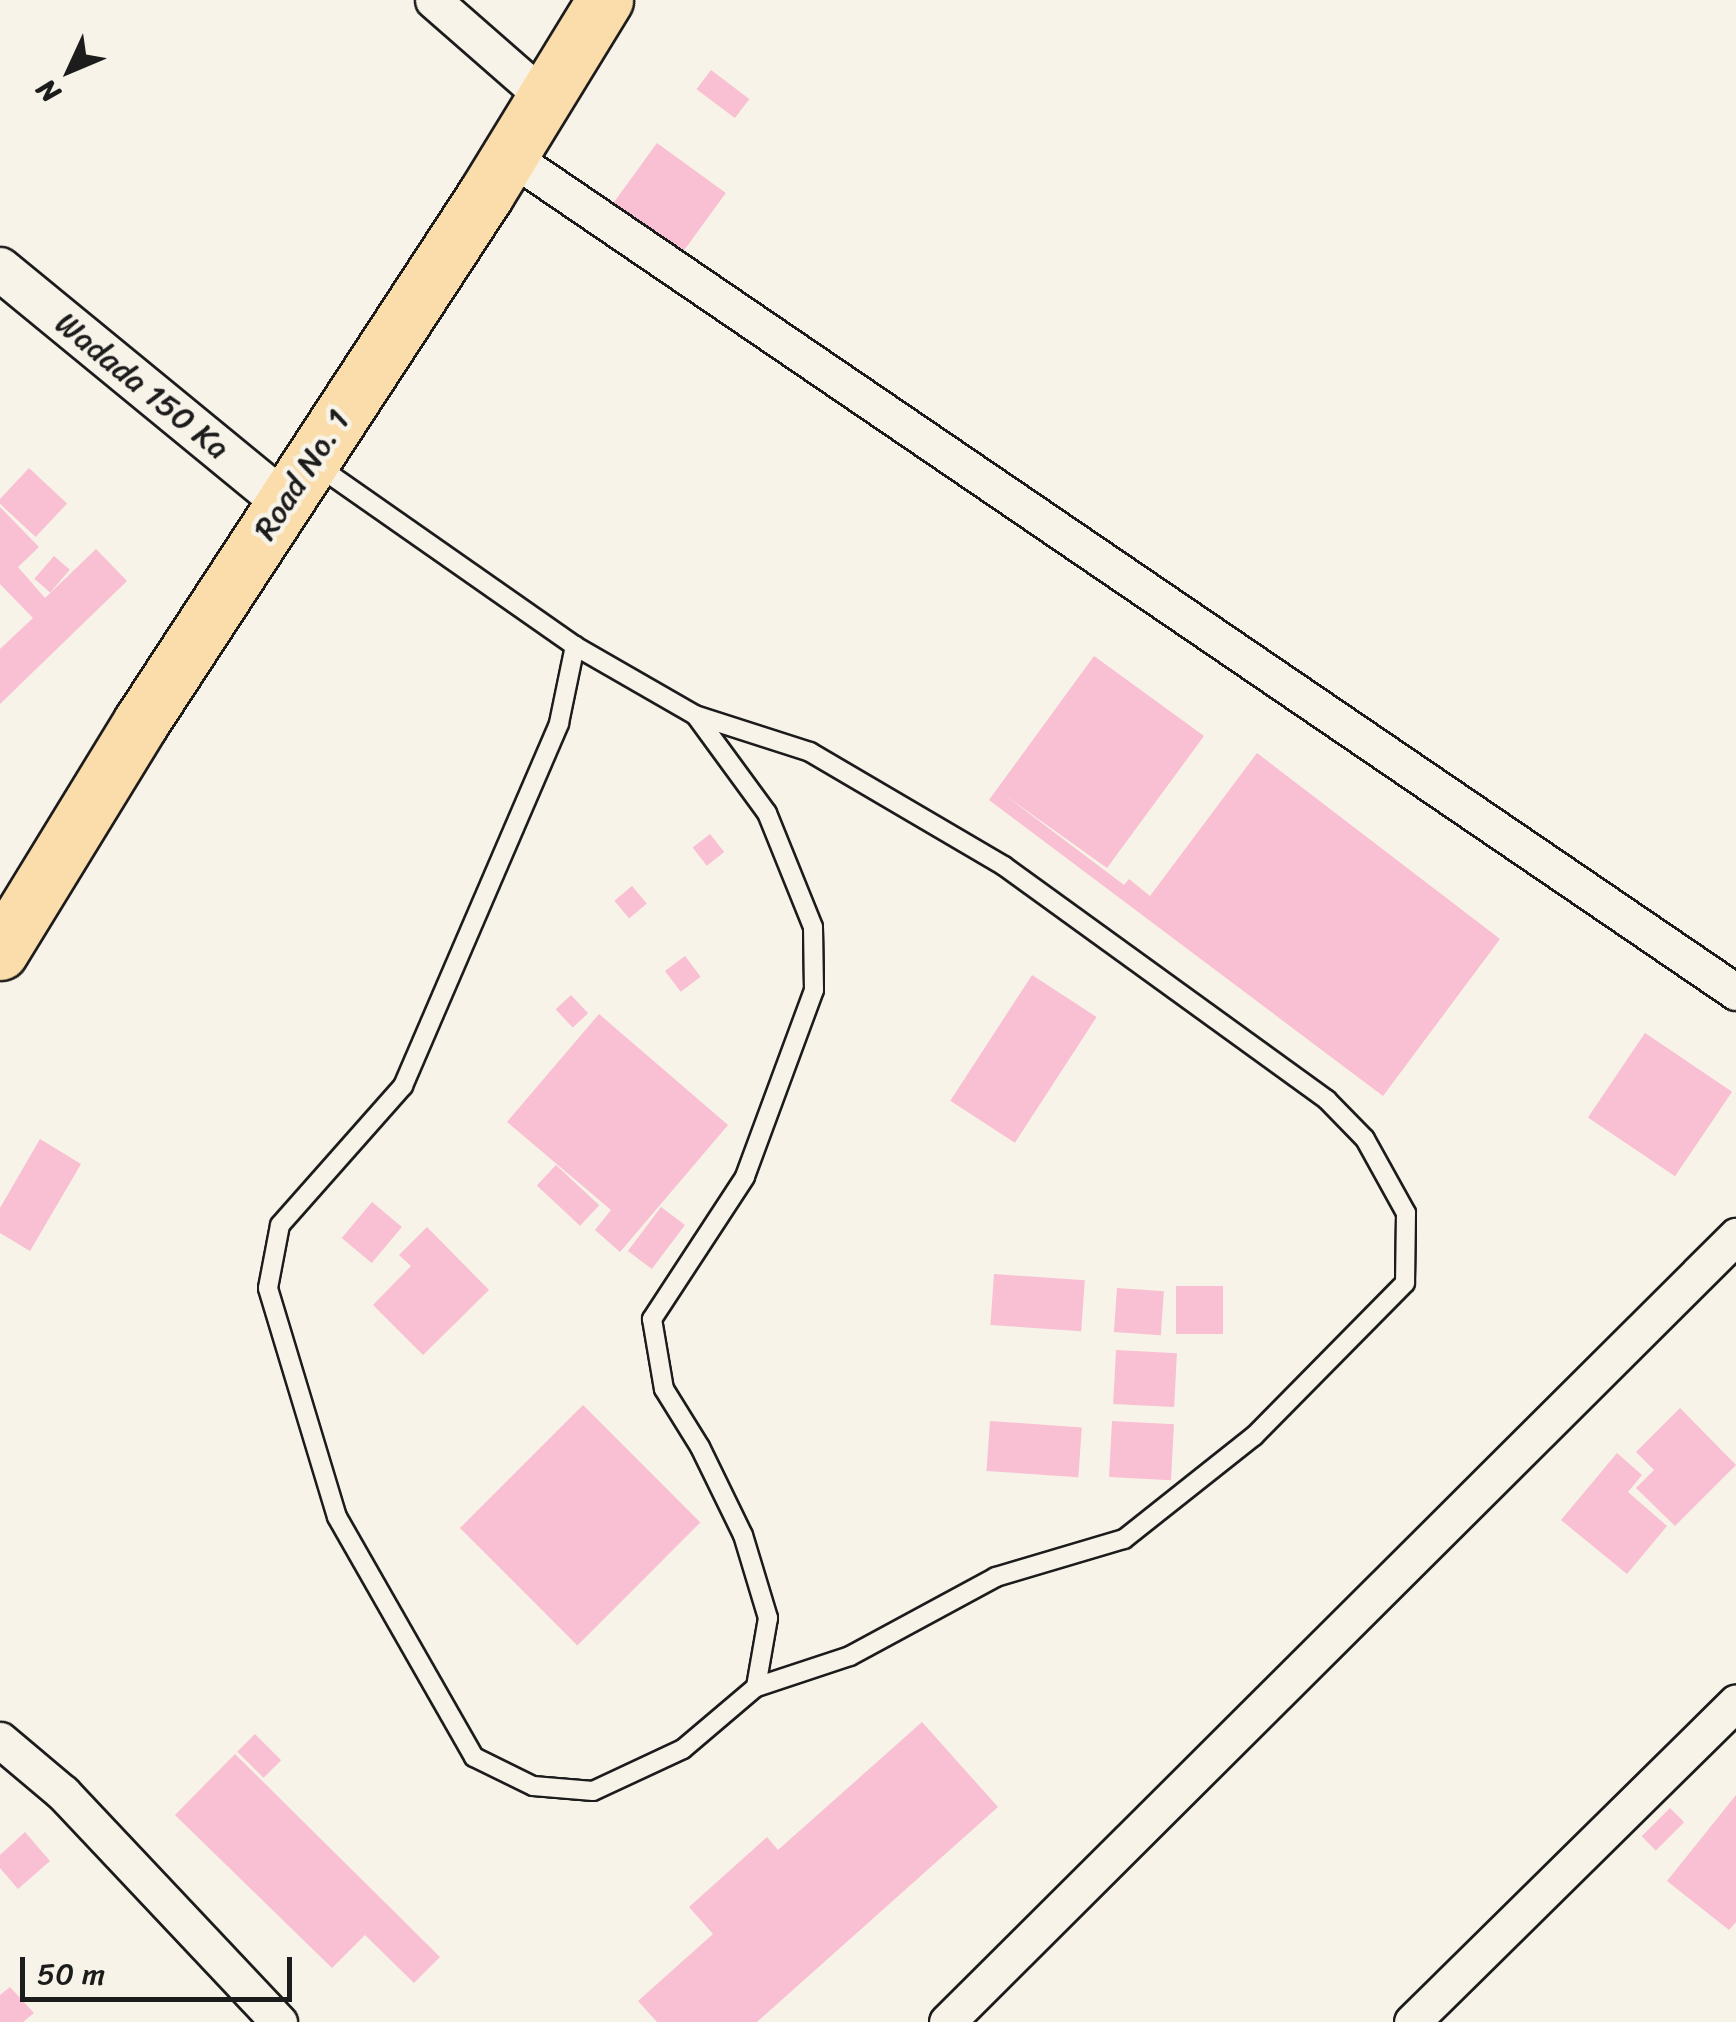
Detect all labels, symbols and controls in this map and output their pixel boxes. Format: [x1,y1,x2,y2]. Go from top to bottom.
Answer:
north arrow [20,20,120,120]
text: N [24,67,72,115]
street label: Wadada 150 Ka [47,304,237,468]
street label: Road No. 1 [246,403,358,547]
scale bar [25,1937,298,1999]
text: 50 m [37,1947,105,2001]

